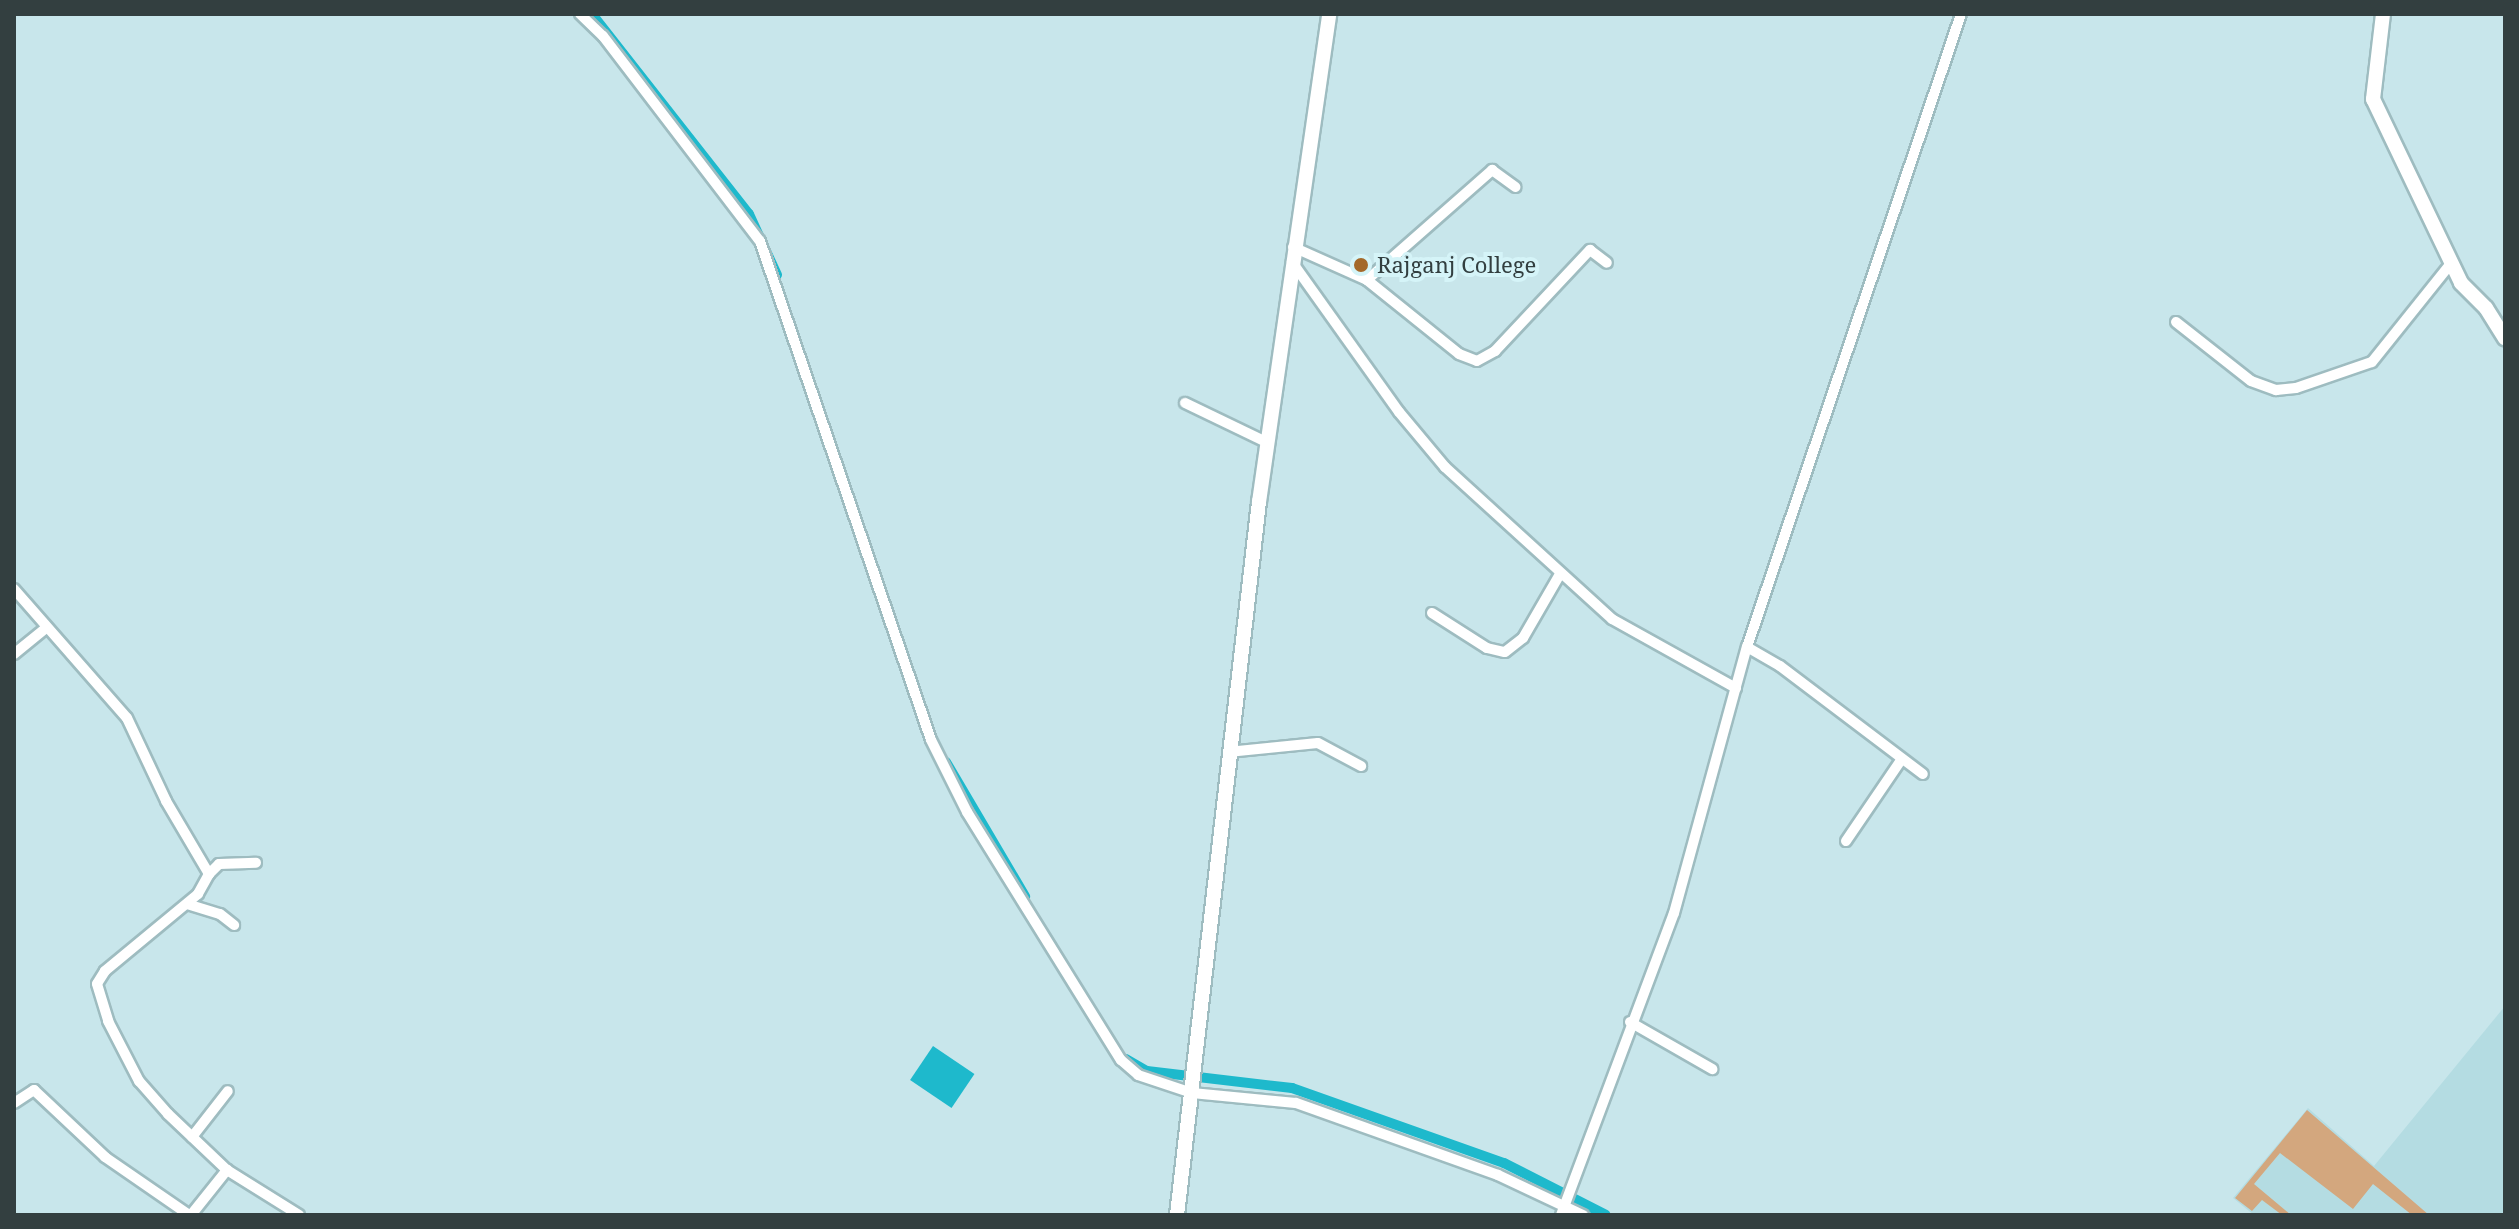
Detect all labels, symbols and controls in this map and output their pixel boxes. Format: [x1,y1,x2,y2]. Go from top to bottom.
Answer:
place label: Rajganj College [1377,252,1536,278]
marker: Rajganj College [1352,256,1370,274]

